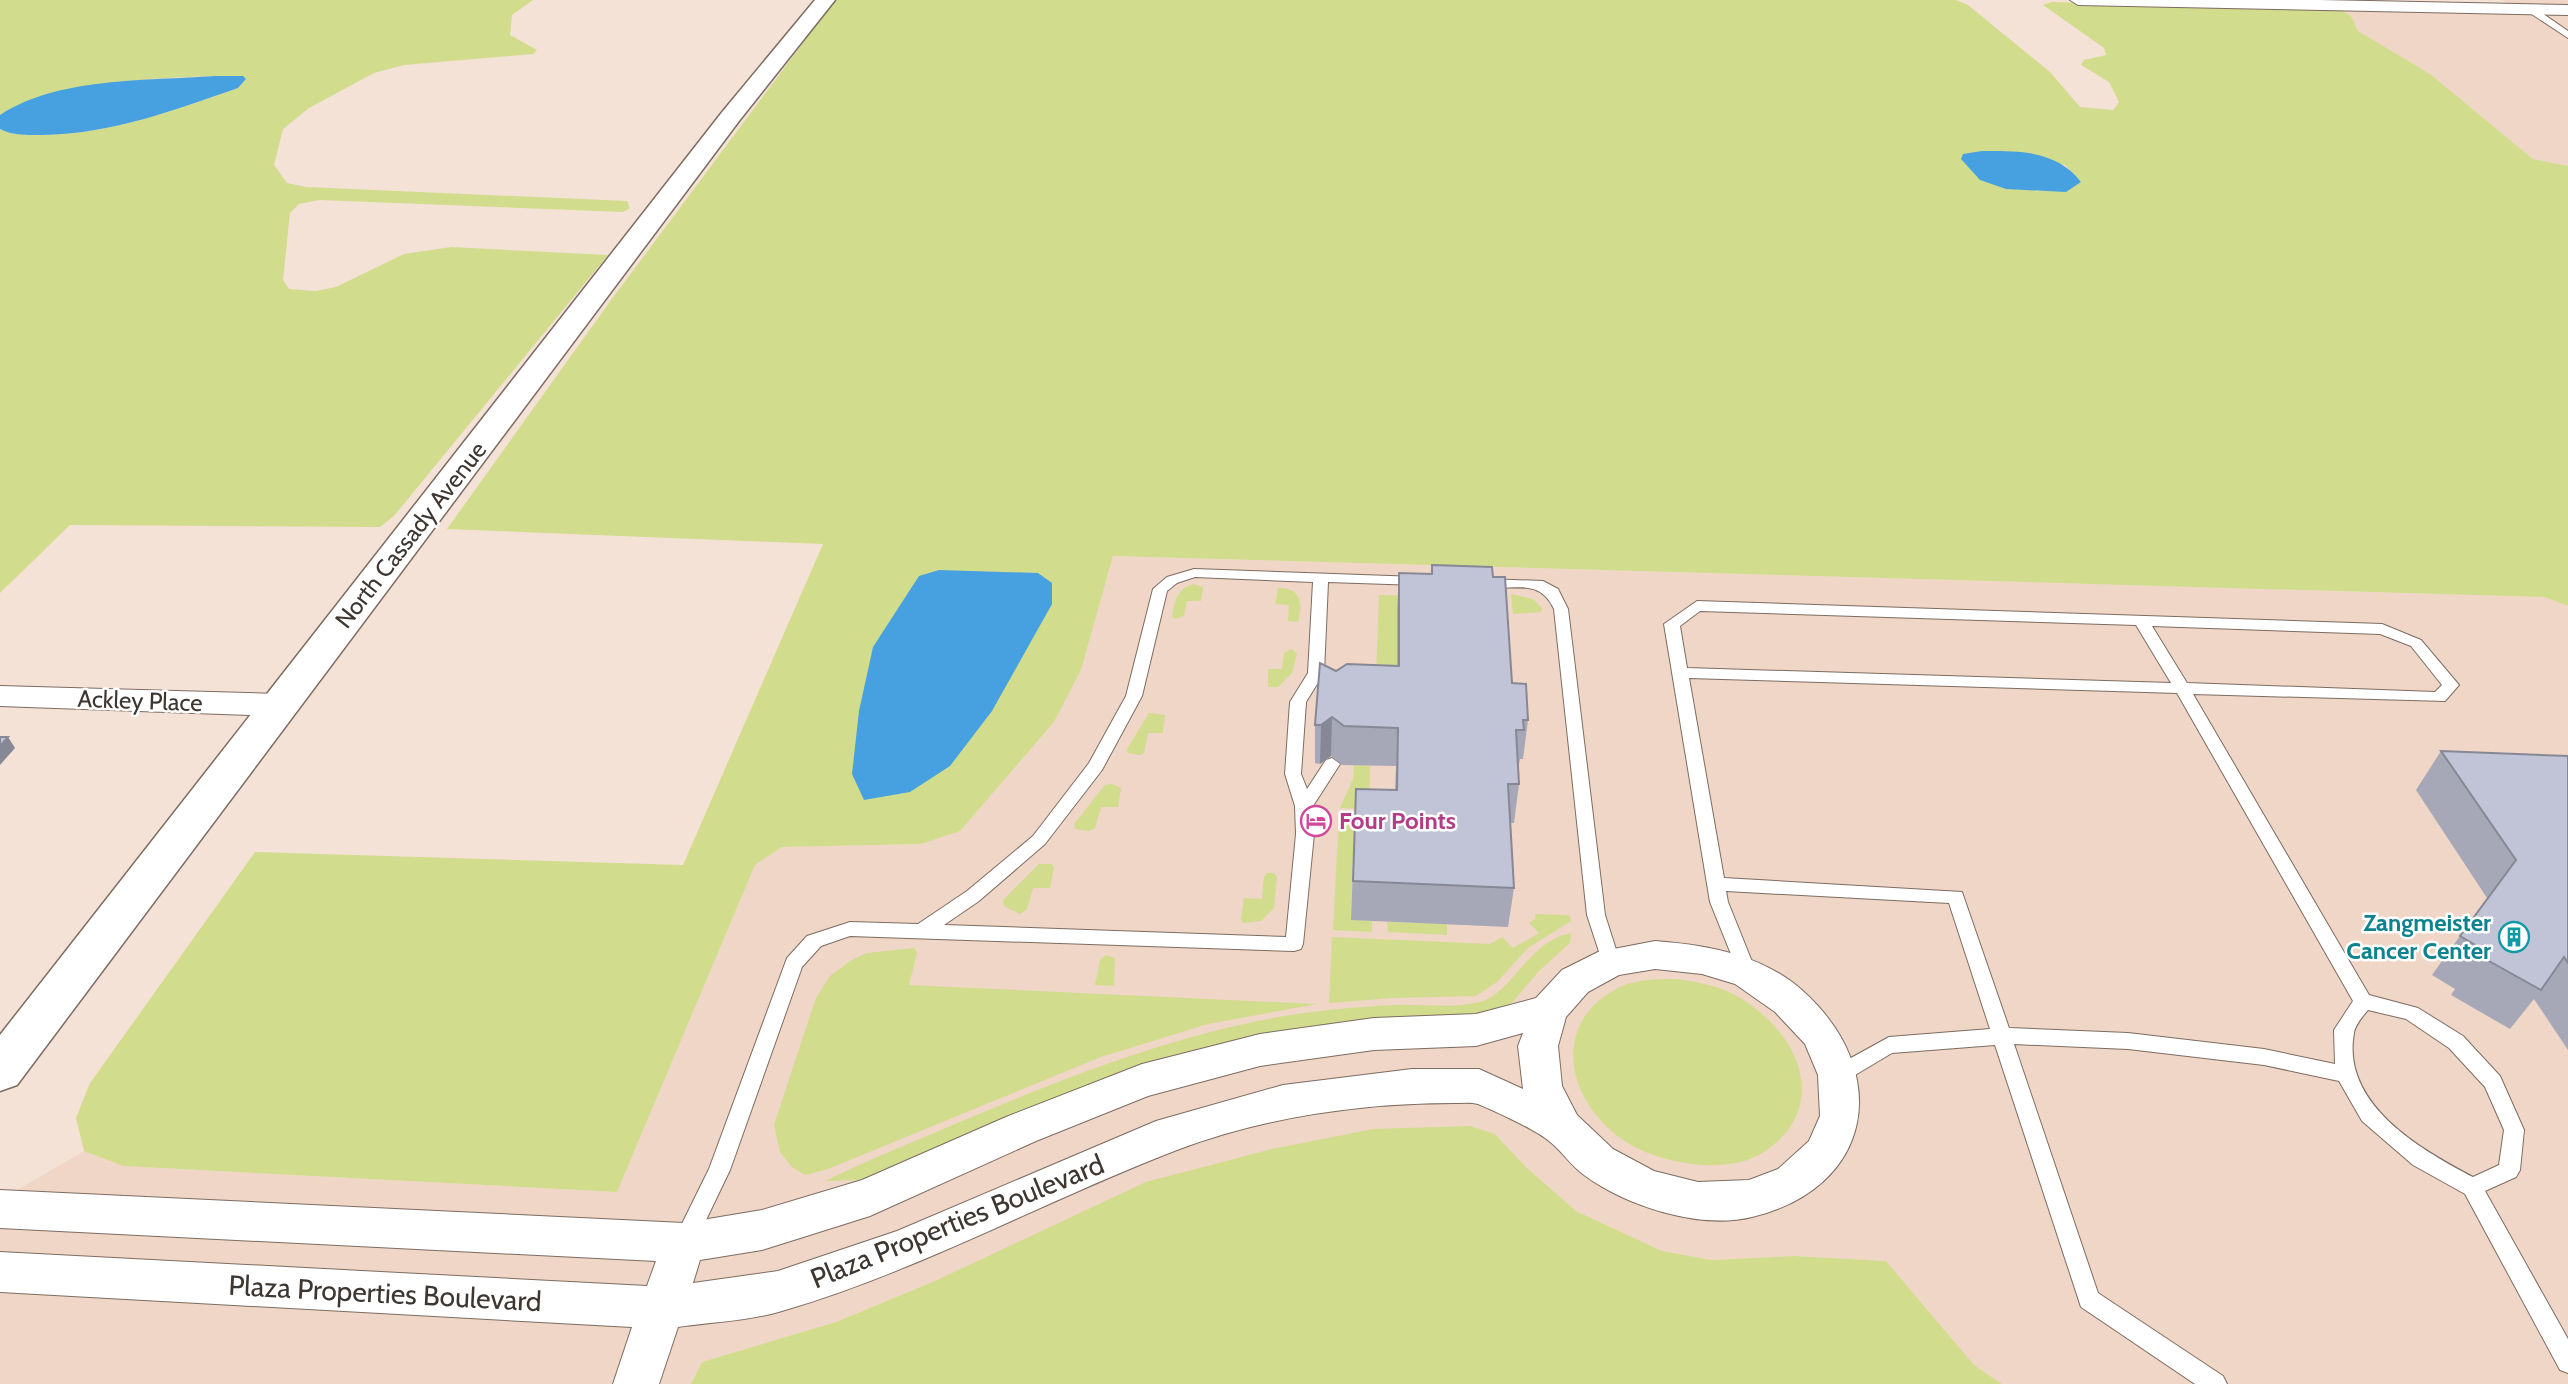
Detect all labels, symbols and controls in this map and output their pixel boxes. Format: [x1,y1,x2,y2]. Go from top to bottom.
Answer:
street label: North Cassady Avenue [329,436,492,634]
street label: Ackley Place [77,684,203,717]
hotel icon: Four Points [1299,804,1333,838]
place label: Four Points [1339,806,1456,835]
place label: Zangmeister Cancer Center [2346,908,2491,965]
building icon: Zangmeister Cancer Center [2497,920,2531,954]
street label: Plaza Properties Boulevard [805,1147,1109,1295]
street label: Plaza Properties Boulevard [228,1268,542,1318]

